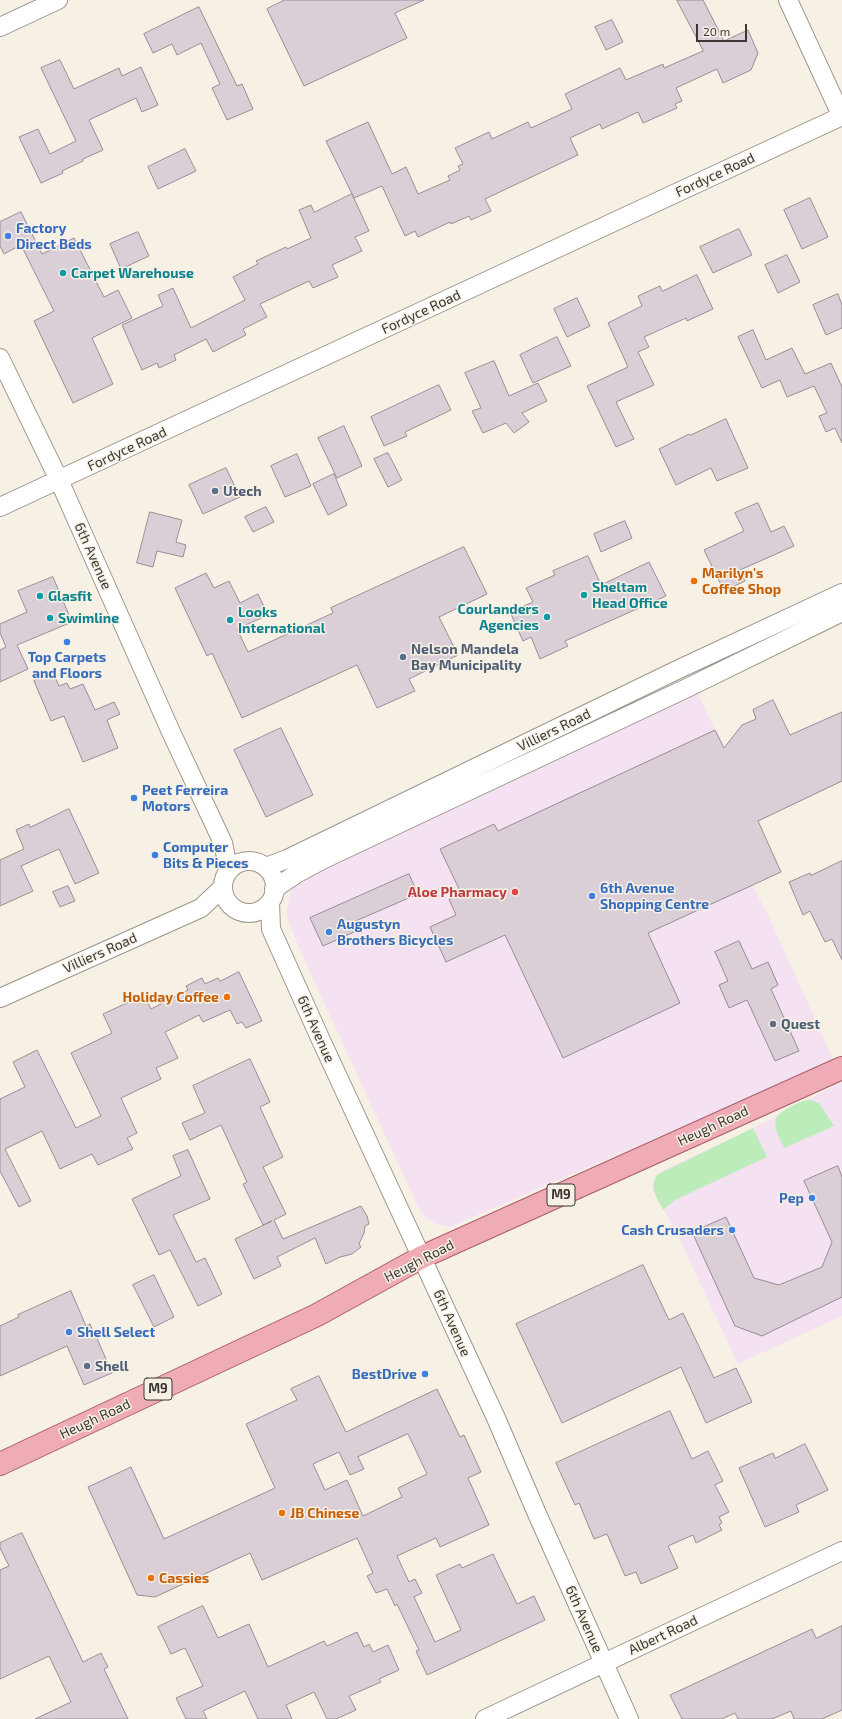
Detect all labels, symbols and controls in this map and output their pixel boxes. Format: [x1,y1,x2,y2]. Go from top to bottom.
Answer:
scale bar [698,16,749,42]
text: 20 m [703,24,730,38]
street label: Fordyce Road [673,149,757,201]
place label: Factory Direct Beds [16,220,92,252]
marker: Factory Direct Beds [3,231,13,241]
place label: Carpet Warehouse [71,265,194,281]
marker: Carpet Warehouse [58,268,68,278]
street label: Fordyce Road [379,286,463,338]
street label: Fordyce Road [85,423,169,475]
place label: Utech [223,483,262,499]
marker: Utech [210,486,220,496]
street label: 6th Avenue [71,520,115,592]
place label: Marilyn's Coffee Shop [702,565,781,598]
marker: Marilyn's Coffee Shop [689,576,699,586]
place label: Sheltam Head Office [592,579,668,612]
place label: Glasfit [48,588,92,604]
marker: Sheltam Head Office [579,590,589,600]
marker: Glasfit [35,591,45,601]
place label: Courlanders Agencies [458,601,539,634]
place label: Looks International [238,604,325,636]
place label: Swimline [58,610,119,626]
marker: Courlanders Agencies [542,612,552,622]
marker: Swimline [45,613,55,623]
marker: Looks International [225,615,235,625]
marker: Top Carpets and Floors [62,637,72,647]
place label: Nelson Mandela Bay Municipality [411,641,522,674]
place label: Top Carpets and Floors [28,649,106,682]
marker: Nelson Mandela Bay Municipality [398,652,408,662]
street label: Villiers Road [515,705,593,755]
place label: Peet Ferreira Motors [142,782,228,814]
marker: Peet Ferreira Motors [129,793,139,803]
place label: Computer Bits & Pieces [163,839,249,872]
marker: Computer Bits & Pieces [150,850,160,860]
place label: 6th Avenue Shopping Centre [600,880,709,912]
place label: Aloe Pharmacy [408,884,507,900]
marker: Aloe Pharmacy [510,887,520,897]
marker: 6th Avenue Shopping Centre [587,891,597,901]
place label: Augustyn Brothers Bicycles [337,916,453,948]
marker: Augustyn Brothers Bicycles [324,927,334,937]
street label: Villiers Road [60,929,140,977]
place label: Holiday Coffee [123,989,219,1005]
marker: Holiday Coffee [222,992,232,1002]
street label: 6th Avenue [294,993,338,1065]
place label: Quest [781,1016,820,1032]
marker: Quest [768,1019,778,1029]
street label: Heugh Road [675,1102,751,1150]
road number: M9 [547,1184,575,1206]
place label: Pep [779,1190,804,1206]
marker: Pep [807,1193,817,1203]
place label: Cash Crusaders [621,1222,724,1238]
marker: Cash Crusaders [727,1225,737,1235]
street label: Heugh Road [381,1236,457,1286]
street label: 6th Avenue [430,1287,474,1359]
place label: Shell Select [77,1324,155,1340]
marker: Shell Select [64,1327,74,1337]
place label: Shell [95,1358,129,1374]
marker: Shell [82,1361,92,1371]
place label: BestDrive [352,1366,417,1382]
marker: BestDrive [420,1369,430,1379]
road number: M9 [144,1378,172,1400]
street label: Heugh Road [57,1395,133,1443]
place label: JB Chinese [290,1505,359,1521]
marker: JB Chinese [277,1508,287,1518]
place label: Cassies [159,1570,209,1586]
marker: Cassies [146,1573,156,1583]
street label: 6th Avenue [562,1583,606,1655]
street label: Albert Road [626,1612,700,1658]

